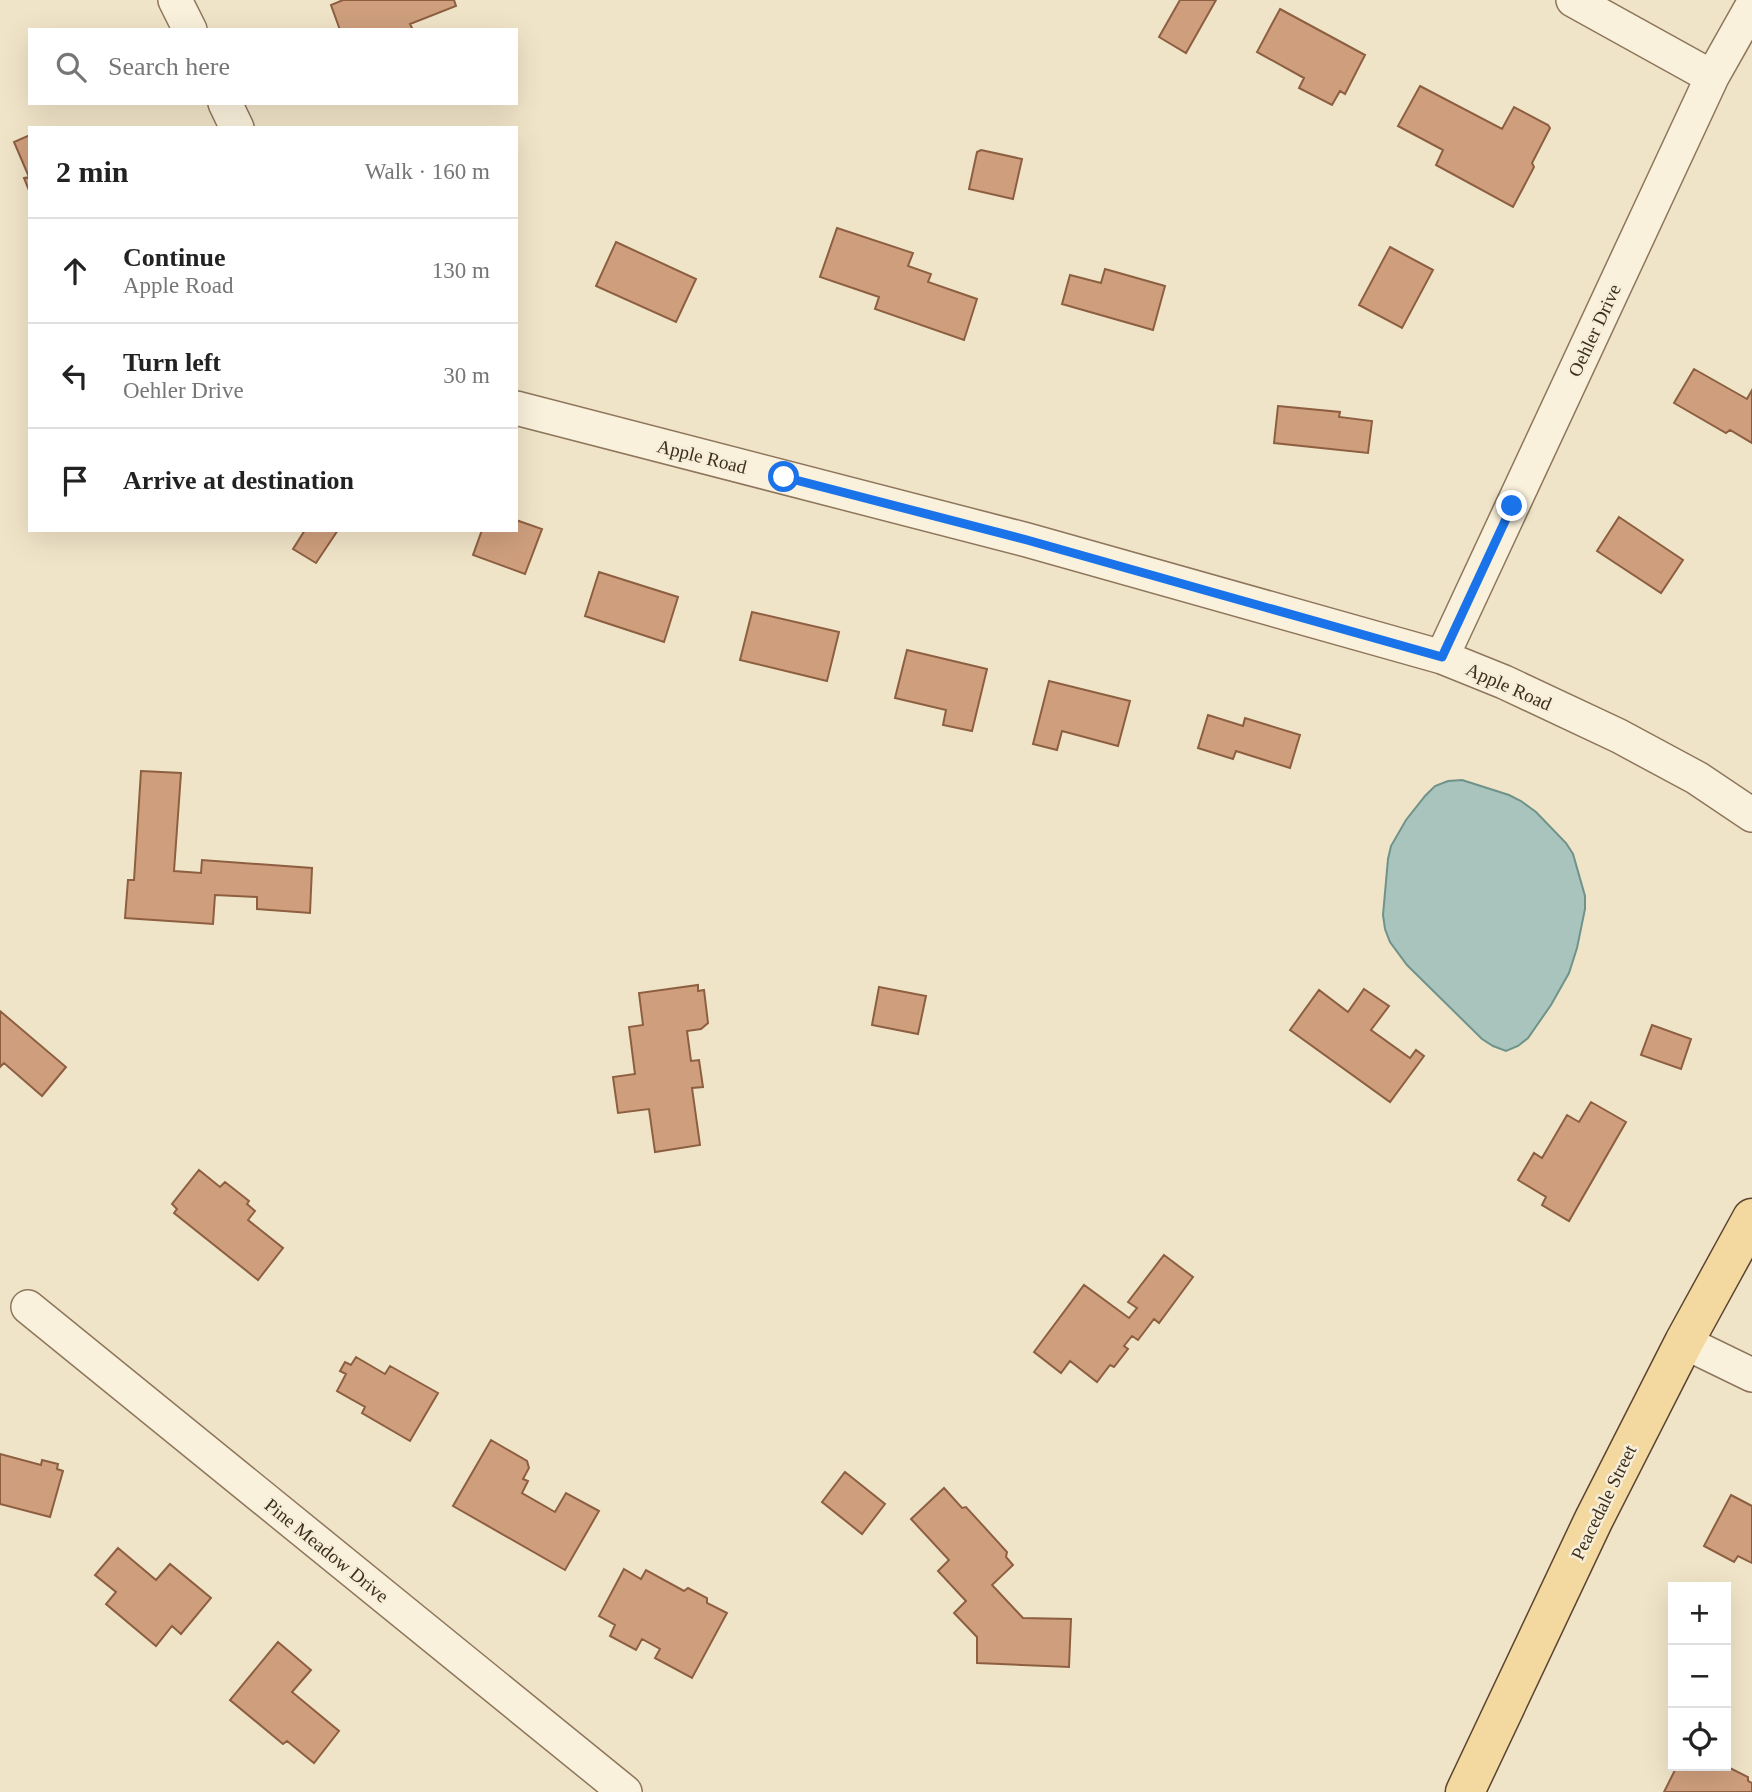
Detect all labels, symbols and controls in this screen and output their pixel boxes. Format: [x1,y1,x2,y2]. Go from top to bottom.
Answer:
search box [28,28,518,105]
icon: search [52,48,90,86]
text: Search here [108,52,230,81]
text: 2 min [56,155,129,188]
text: Walk · 160 m [365,159,490,184]
text: Continue [123,243,226,272]
icon: ahead [56,252,94,290]
text: 130 m [432,258,490,283]
text: Apple Road [123,273,234,298]
street label: Oehler Drive [1564,281,1625,380]
text: Turn left [123,348,221,377]
icon: left [56,357,94,395]
text: 30 m [443,363,490,388]
text: Oehler Drive [123,378,244,403]
street label: Apple Road [655,435,749,478]
route start [768,461,799,492]
icon: arrive [56,462,94,500]
text: Arrive at destination [123,466,354,495]
route end [1496,490,1527,521]
street label: Apple Road [1463,658,1555,715]
street label: Peacedale Street [1567,1441,1641,1563]
street label: Pine Meadow Drive [261,1494,393,1607]
map controls [1668,1582,1731,1771]
button: + [1668,1582,1731,1645]
button: − [1668,1645,1731,1708]
button: locate [1668,1708,1731,1771]

